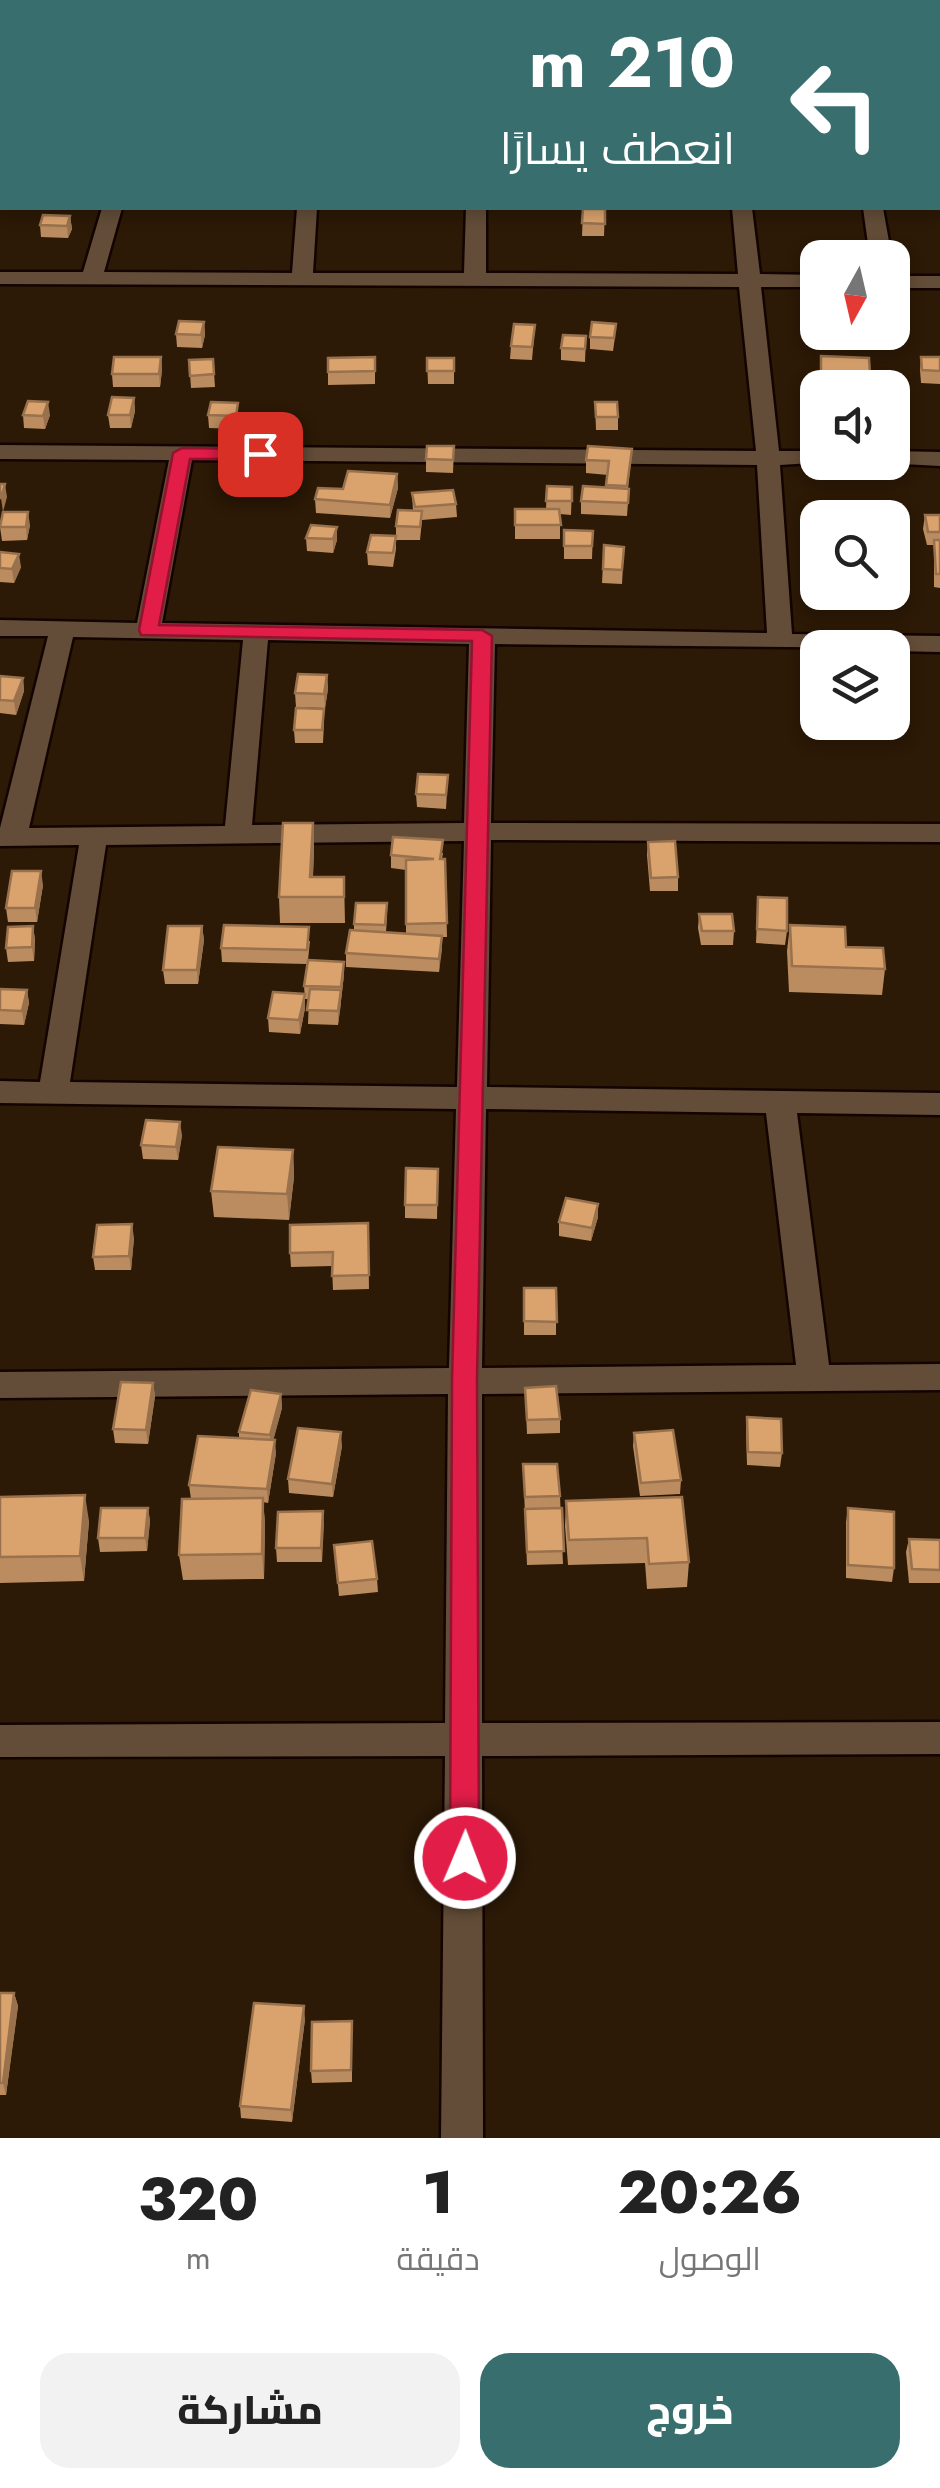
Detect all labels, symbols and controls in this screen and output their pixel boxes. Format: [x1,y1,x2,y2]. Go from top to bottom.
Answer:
text: 210 m [529,12,735,113]
icon: left [770,40,900,170]
text: انعطف يسارًا [500,116,735,181]
north arrow [800,240,910,350]
map controls [800,240,910,740]
button: sound [800,370,910,480]
pin [218,412,303,497]
icon: arrive [233,427,288,482]
button: search [800,500,910,610]
button: layers [800,630,910,740]
position arrow [413,1806,517,1910]
text: 1 [422,2149,454,2236]
text: 20:26 [618,2149,802,2236]
text: 320 [138,2156,258,2243]
text: m [186,2235,211,2281]
text: دقيقة [396,2236,480,2282]
text: الوصول [659,2236,761,2282]
button: مشاركة [40,2353,460,2468]
button: خروج [480,2353,900,2468]

